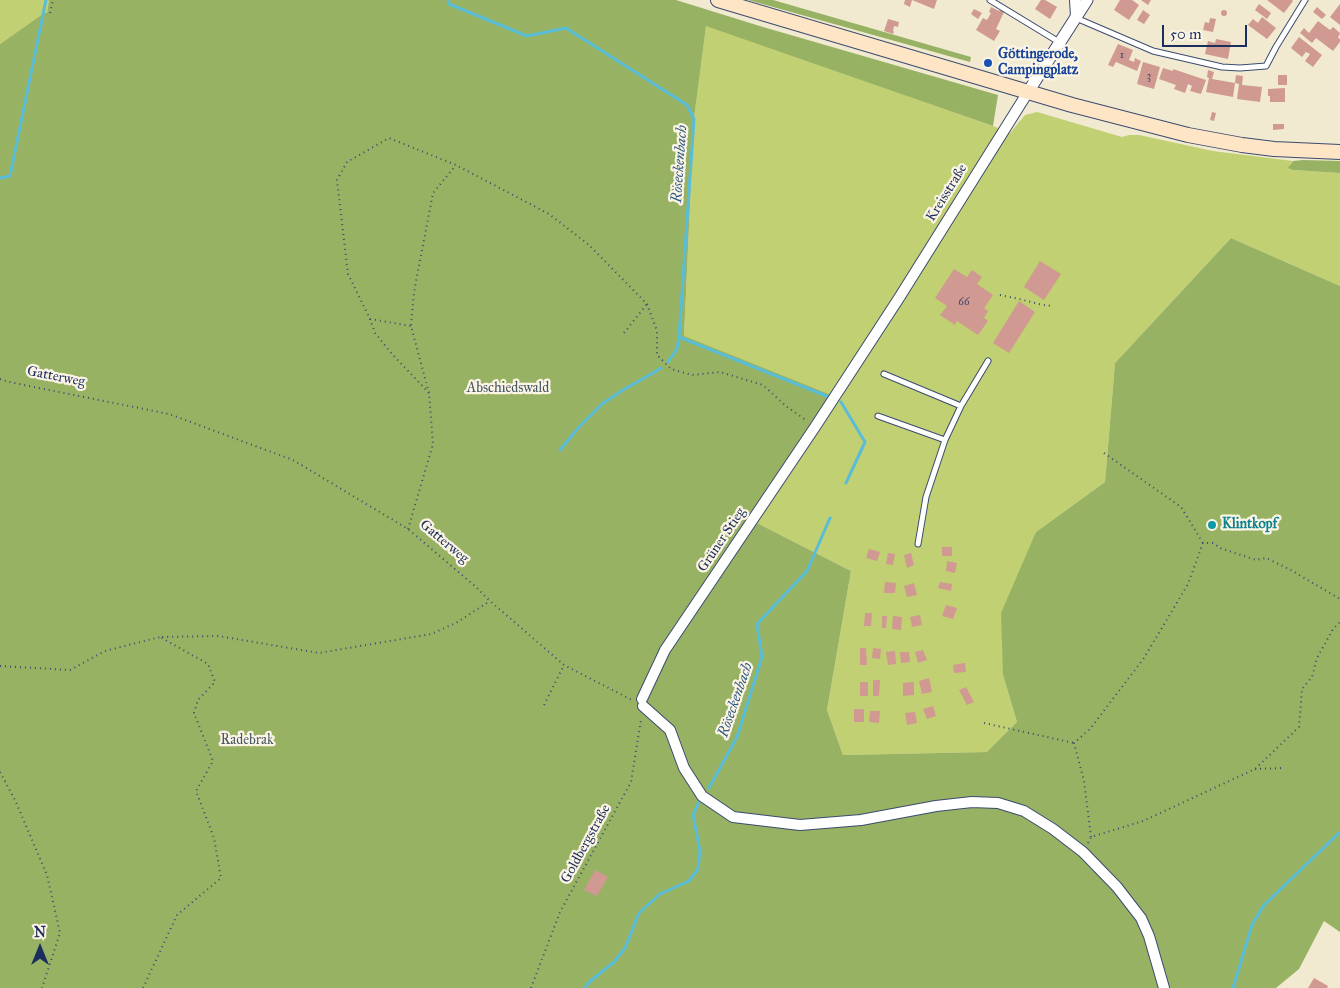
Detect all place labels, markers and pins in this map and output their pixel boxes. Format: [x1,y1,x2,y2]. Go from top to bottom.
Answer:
place label: Göttingerode, Campingplatz [998,47,1078,80]
marker: Göttingerode, Campingplatz [982,57,994,69]
place label: Klintkopf [1222,517,1277,533]
marker: Klintkopf [1206,519,1218,531]

